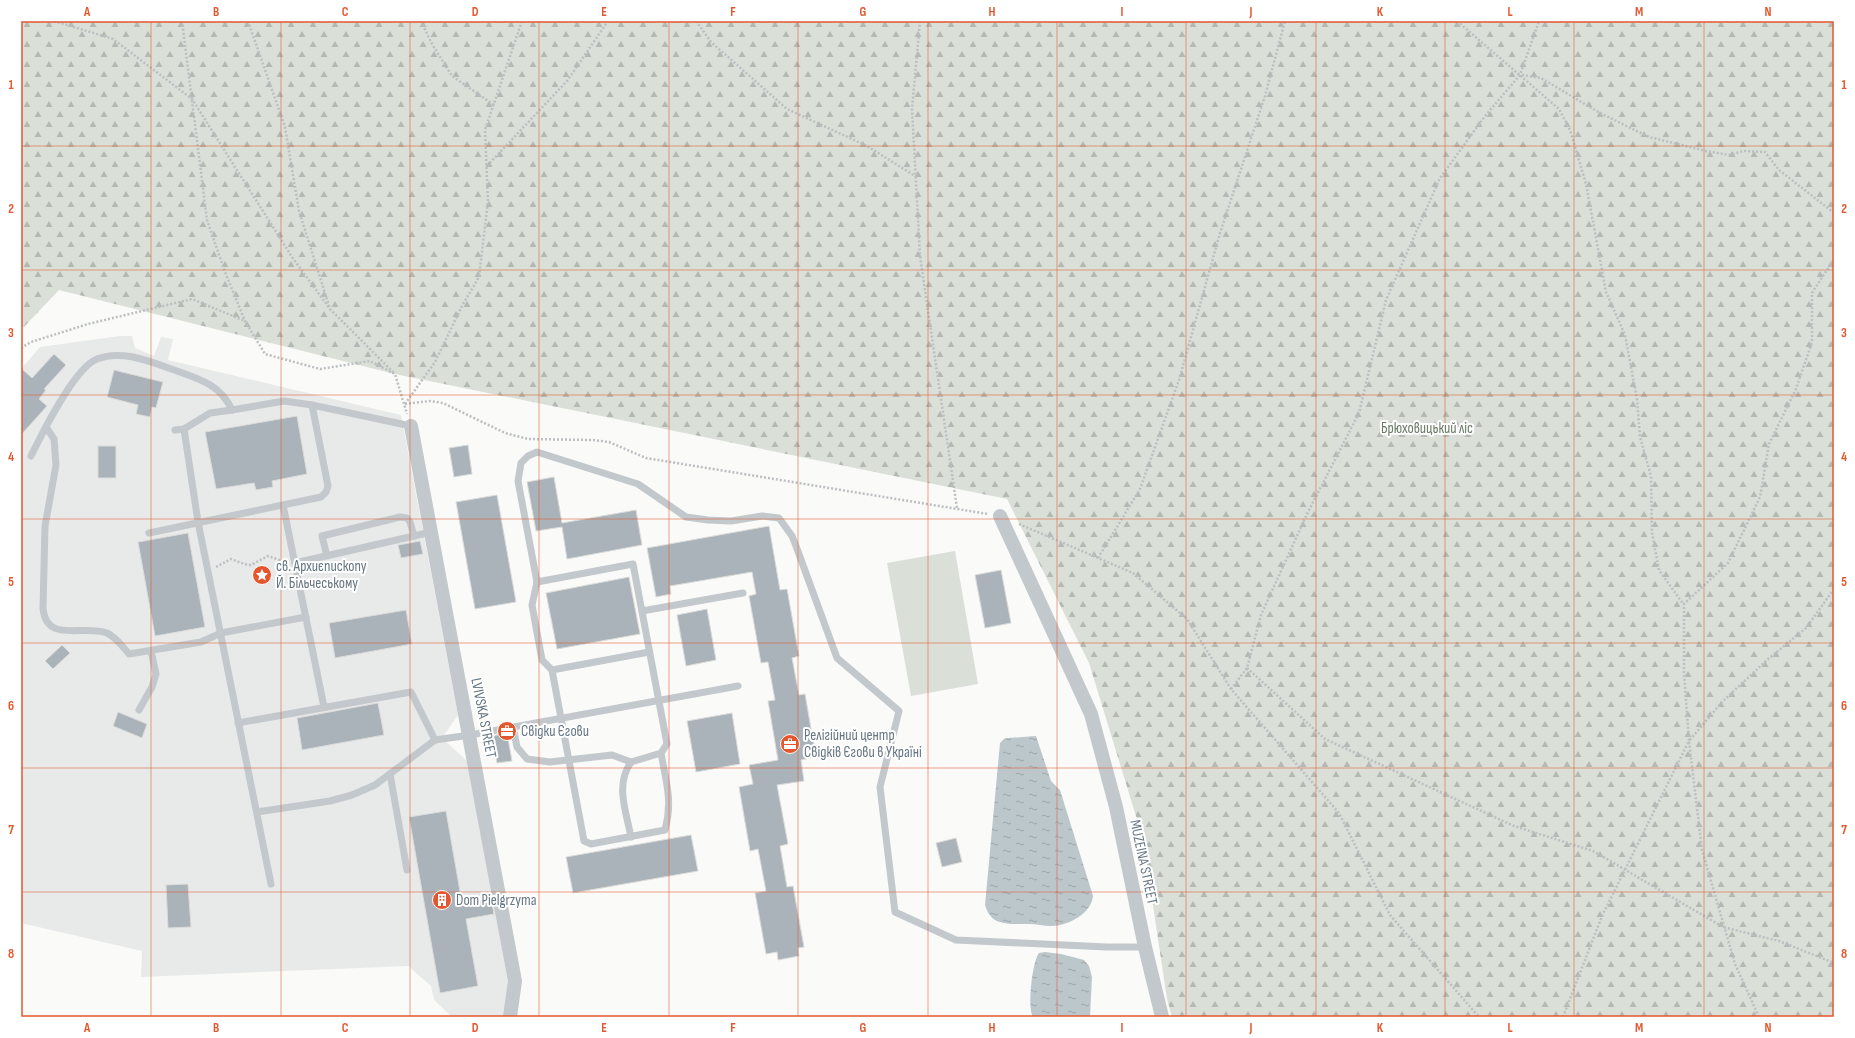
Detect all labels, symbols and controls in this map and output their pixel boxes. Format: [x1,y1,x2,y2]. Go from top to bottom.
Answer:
text: A [83,4,91,20]
text: B [213,4,219,20]
text: C [342,4,349,20]
text: D [472,4,479,20]
text: E [601,4,607,20]
text: F [730,4,736,20]
text: G [860,4,867,20]
text: H [989,4,996,20]
text: I [1121,4,1124,20]
text: J [1249,4,1253,20]
text: K [1377,4,1384,20]
text: L [1507,4,1513,20]
text: M [1635,4,1643,20]
text: N [1765,4,1772,20]
text: 1 [8,77,14,93]
text: 1 [1841,77,1847,93]
text: 2 [8,201,14,217]
text: 2 [1841,201,1847,217]
text: 3 [8,325,14,341]
text: 3 [1841,325,1847,341]
park label: Брюховицький ліс [1381,419,1473,438]
text: 4 [8,449,14,465]
text: 4 [1841,449,1847,465]
place label: св. Архиєпископу Й. Більчеському [276,557,367,593]
place icon: св. Архиєпископу Й. Більчеському [251,564,273,586]
text: 5 [8,574,14,590]
text: 5 [1841,574,1847,590]
street label: LVIVSKA STREET [466,676,501,760]
text: 6 [8,698,14,714]
text: 6 [1841,698,1847,714]
office icon: Свідки Єгови [496,720,518,742]
place label: Свідки Єгови [521,722,589,741]
place label: Релігійний центр Свідків Єгови в Україні [804,726,922,762]
office icon: Релігійний центр Свідків Єгови в Україні [779,733,801,755]
street label: MUZEINA STREET [1125,818,1162,906]
text: 7 [8,822,14,838]
text: 7 [1841,822,1847,838]
building icon: Dom Pielgrzyma [431,889,453,911]
place label: Dom Pielgrzyma [456,891,537,910]
text: 8 [8,946,14,962]
text: 8 [1841,946,1847,962]
text: A [83,1020,91,1036]
text: B [213,1020,219,1036]
text: C [342,1020,349,1036]
text: D [472,1020,479,1036]
text: E [601,1020,607,1036]
text: F [730,1020,736,1036]
text: G [860,1020,867,1036]
text: H [989,1020,996,1036]
text: I [1121,1020,1124,1036]
text: J [1249,1020,1253,1036]
text: K [1377,1020,1384,1036]
text: L [1507,1020,1513,1036]
text: M [1635,1020,1643,1036]
text: N [1765,1020,1772,1036]

